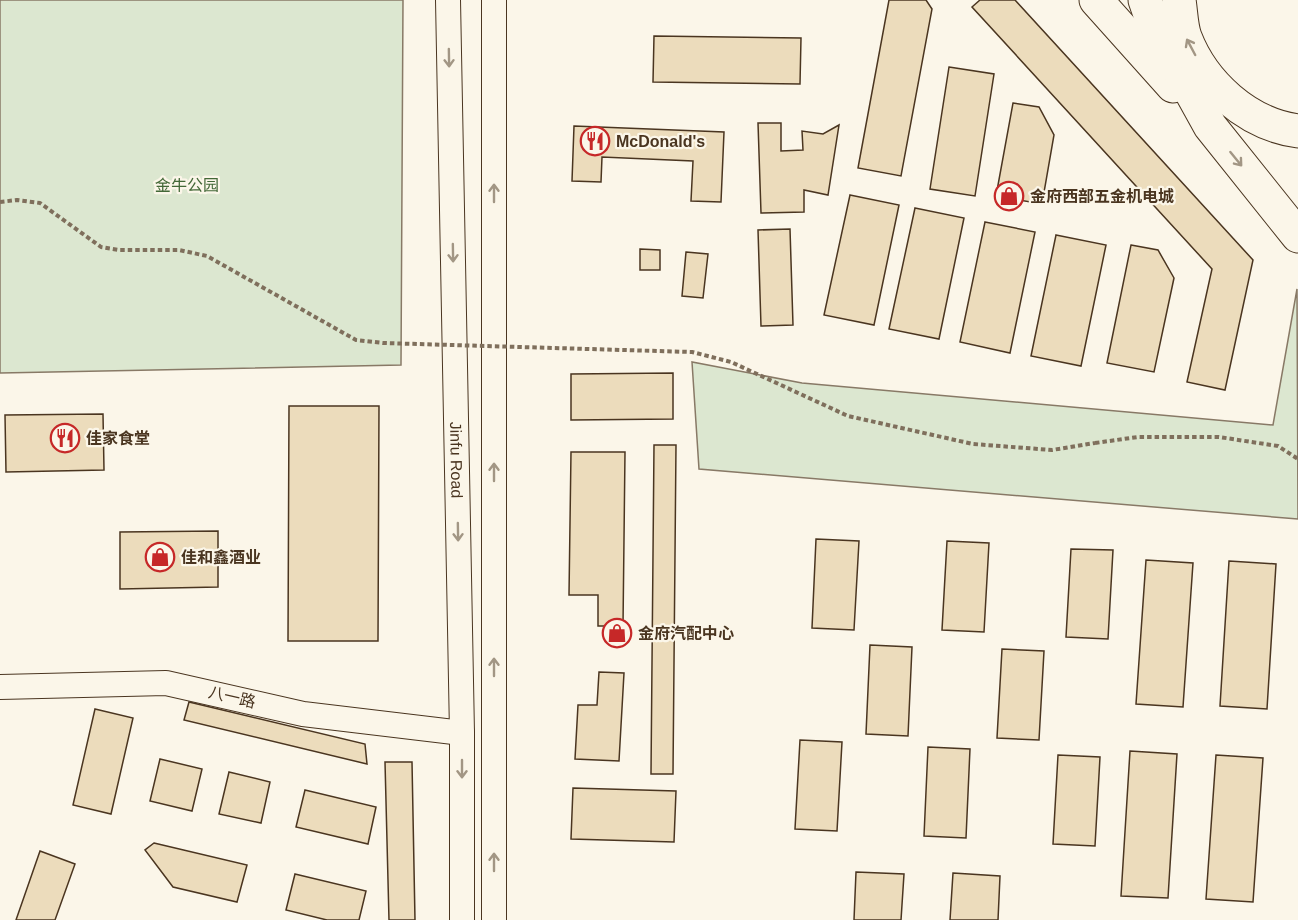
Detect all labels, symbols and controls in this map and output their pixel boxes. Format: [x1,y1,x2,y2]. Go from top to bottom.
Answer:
one-way arrow [1185,39,1197,56]
one-way arrow [443,48,455,68]
restaurant icon: McDonald's [579,125,611,157]
place label: McDonald's [616,133,705,150]
one-way arrow [1230,151,1243,167]
park label: 金牛公园 [155,177,219,194]
shop icon: 金府西部五金机电城 [993,180,1025,212]
one-way arrow [488,183,500,203]
place label: 金府西部五金机电城 [1030,187,1174,205]
one-way arrow [447,243,458,263]
street label: Jinfu Road [448,421,466,498]
restaurant icon: 佳家食堂 [49,422,81,454]
place label: 佳家食堂 [86,430,150,447]
one-way arrow [488,462,500,482]
one-way arrow [452,522,464,542]
shop icon: 佳和鑫酒业 [144,541,176,573]
place label: 佳和鑫酒业 [181,549,261,566]
shop icon: 金府汽配中心 [601,617,633,649]
place label: 金府汽配中心 [638,625,734,642]
one-way arrow [488,657,500,677]
street label: 八一路 [207,683,257,711]
one-way arrow [456,759,468,779]
one-way arrow [488,852,500,872]

